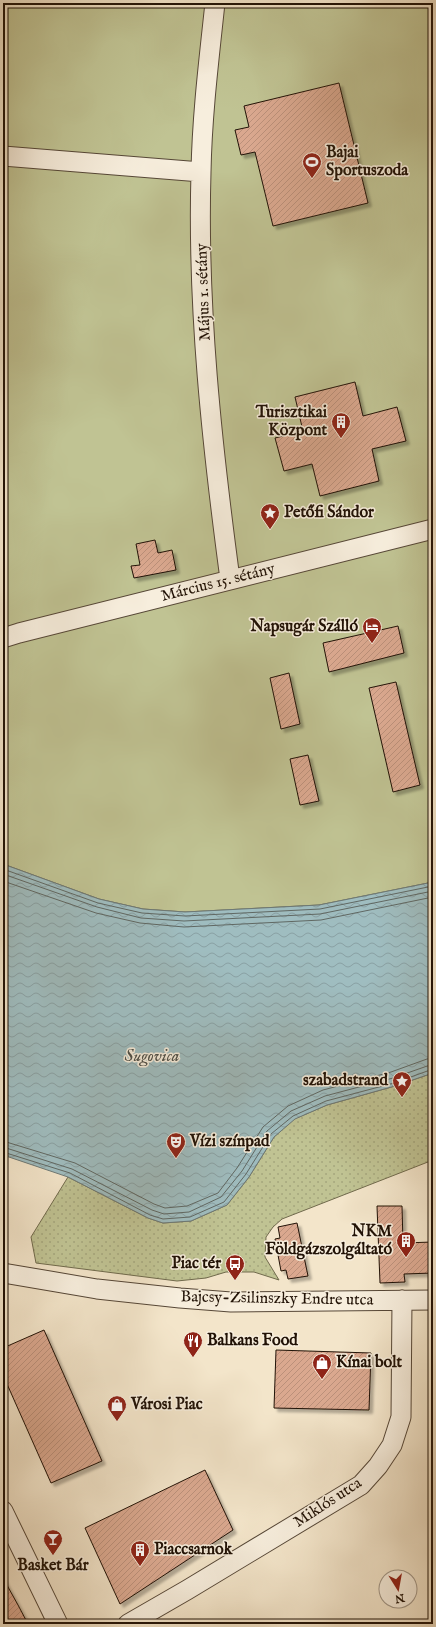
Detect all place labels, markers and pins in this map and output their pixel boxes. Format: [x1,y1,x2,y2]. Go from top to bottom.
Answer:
place label: Bajai Sportuszoda [326,143,409,181]
sports icon: Bajai Sportuszoda [301,151,323,179]
place label: Turisztikai Központ [255,403,328,441]
building icon: Turisztikai Központ [330,411,352,439]
place icon: Petőfi Sándor [259,502,281,530]
place label: Petőfi Sándor [284,503,374,523]
hotel icon: Napsugár Szálló [361,616,383,644]
place label: Napsugár Szálló [249,617,358,637]
place icon: szabadstrand [391,1070,413,1098]
place label: szabadstrand [303,1071,388,1091]
theatre icon: Vízi színpad [165,1131,187,1159]
place label: Vízi színpad [189,1132,270,1152]
place label: NKM Földgázszolgáltató [265,1222,392,1260]
building icon: NKM Földgázszolgáltató [395,1230,417,1258]
bus stop icon: Piac tér [224,1253,246,1281]
place label: Piac tér [171,1254,221,1274]
restaurant icon: Balkans Food [182,1330,204,1358]
place label: Balkans Food [207,1331,298,1351]
shop icon: Kínai bolt [311,1352,333,1380]
place label: Kínai bolt [336,1353,403,1373]
shop icon: Városi Piac [106,1394,128,1422]
place label: Városi Piac [130,1395,203,1415]
bar icon: Basket Bár [42,1528,64,1556]
building icon: Piaccsarnok [129,1539,151,1567]
place label: Piaccsarnok [154,1540,233,1560]
place label: Basket Bár [17,1556,89,1576]

